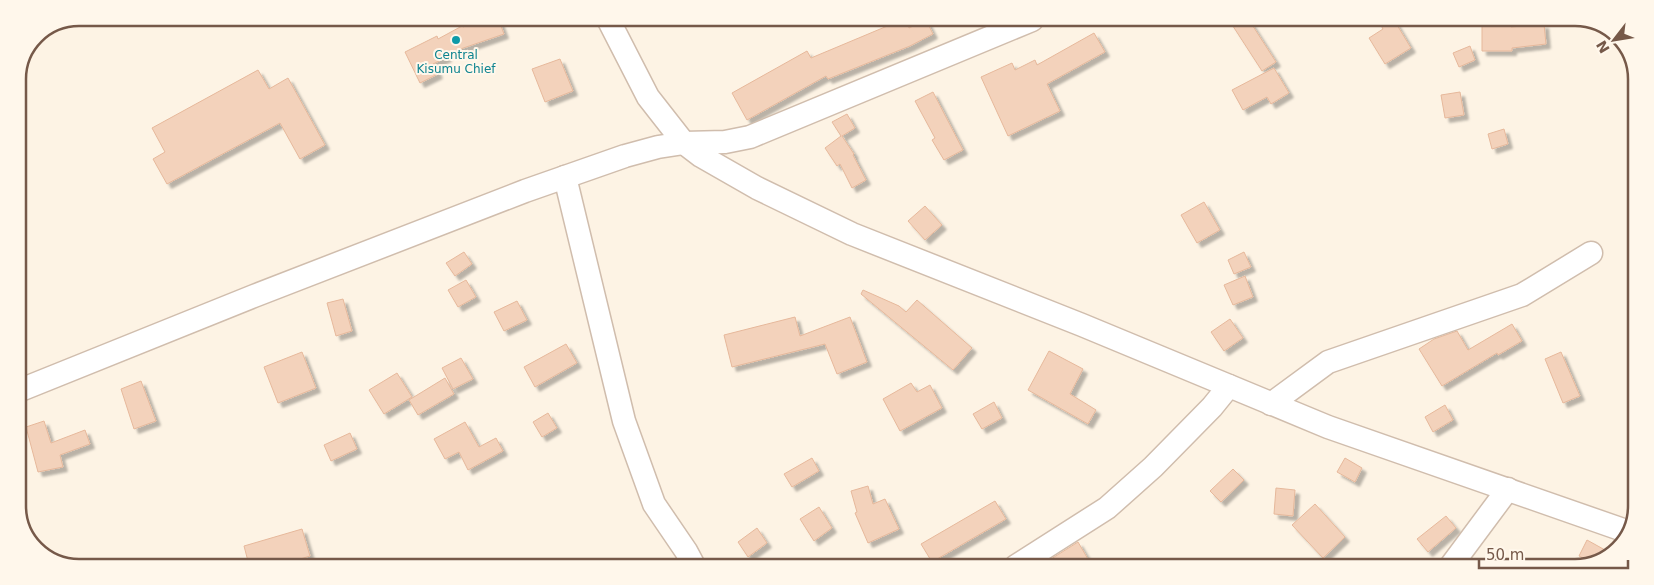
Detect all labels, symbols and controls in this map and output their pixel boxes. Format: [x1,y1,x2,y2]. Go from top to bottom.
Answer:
north arrow [1589,15,1639,65]
marker: Central Kisumu Chief [450,34,462,46]
text: N [1593,38,1613,56]
place label: Central Kisumu Chief [416,48,496,76]
scale bar [1479,538,1628,570]
text: 50 m [1486,546,1524,564]

